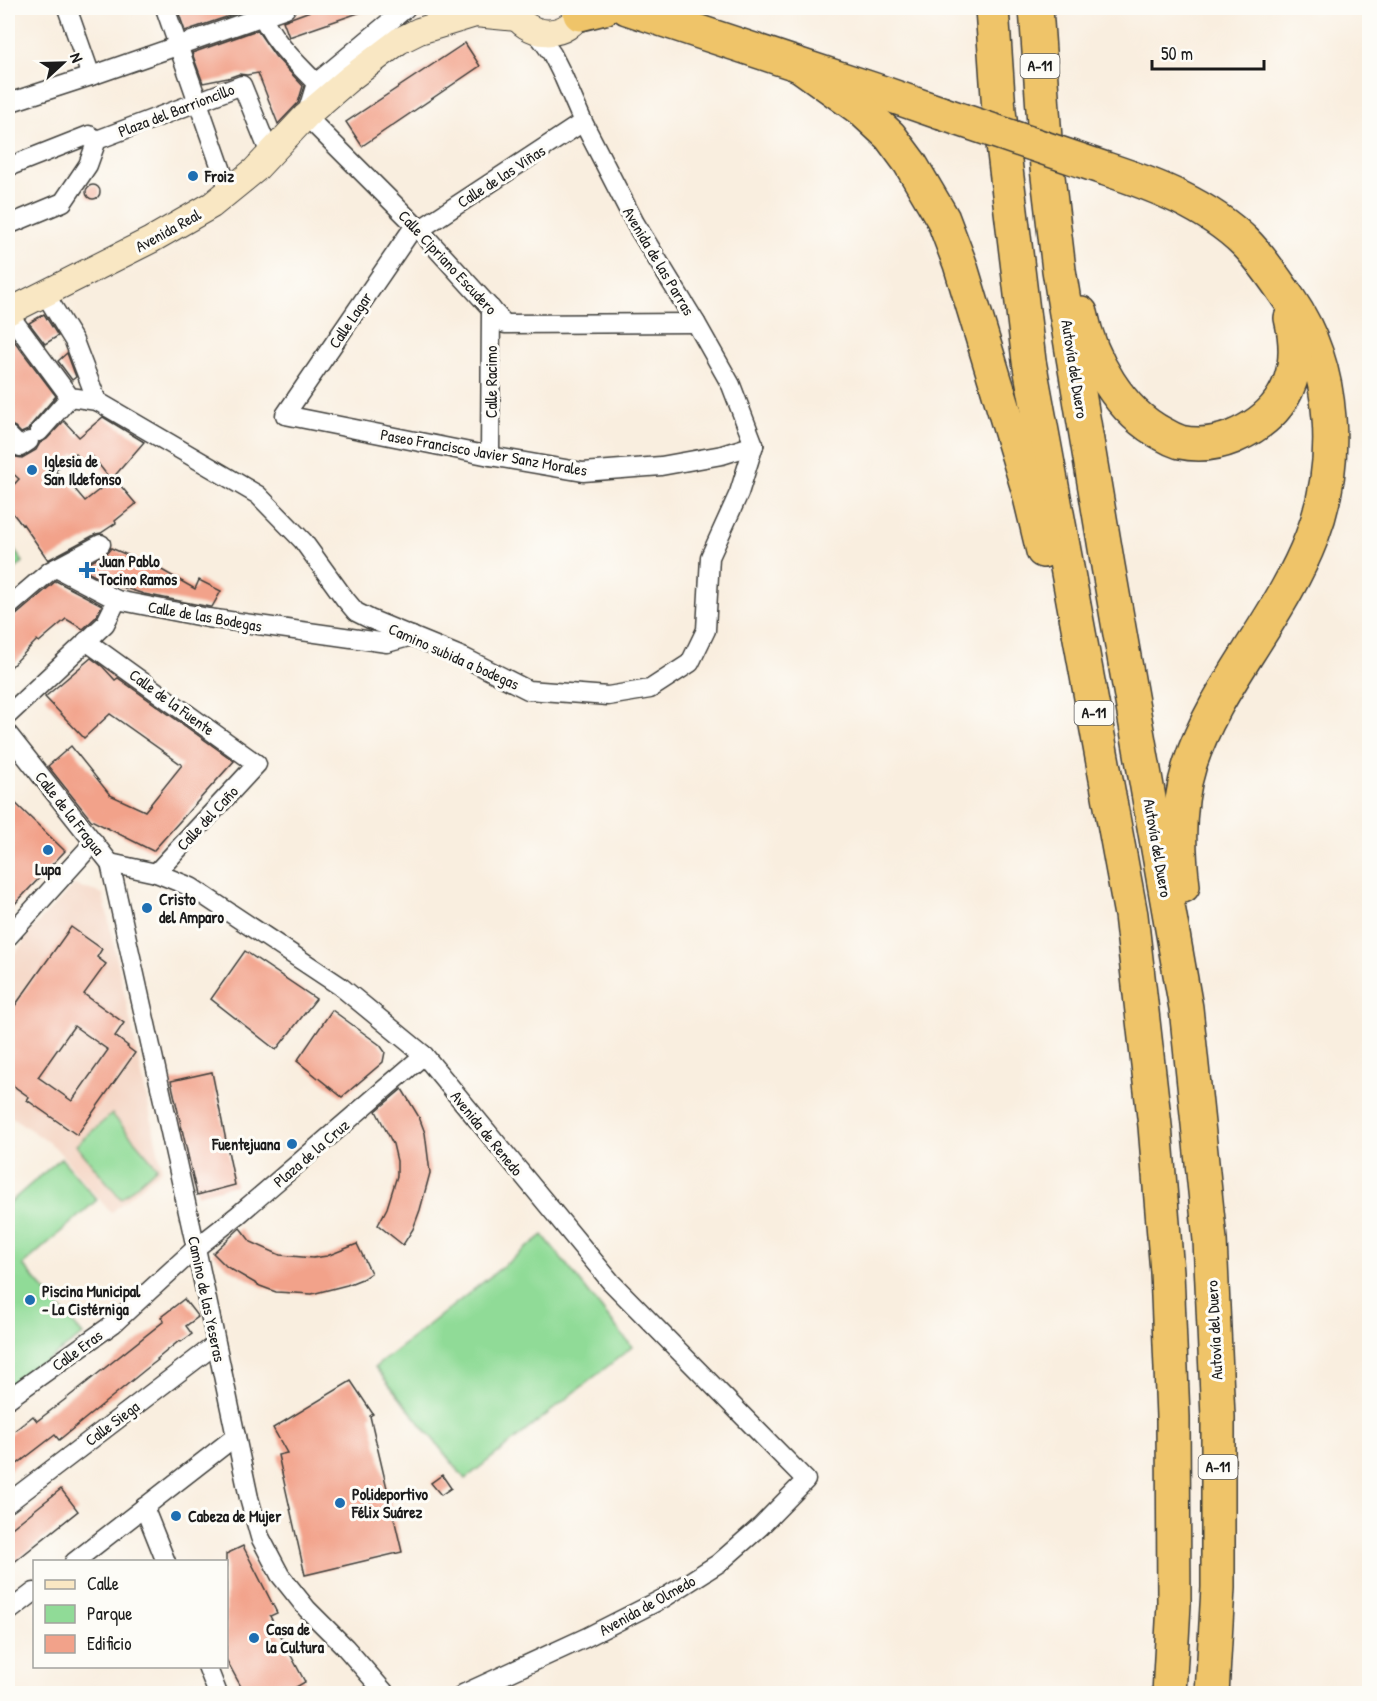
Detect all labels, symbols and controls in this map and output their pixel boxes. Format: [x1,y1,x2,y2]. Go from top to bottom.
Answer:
north arrow [33,33,93,93]
scale bar [1152,33,1264,71]
text: 50 m [1161,41,1193,66]
text: N [65,49,89,66]
road number: A-11 [1020,54,1060,78]
street label: Plaza del Barrioncillo [115,78,238,142]
street label: Calle de las Viñas [453,139,549,213]
place label: Froiz [204,165,234,187]
marker: Froiz [186,169,200,183]
street label: Avenida Real [131,203,205,257]
street label: Avenida de las Parras [618,203,700,319]
street label: Calle Cipriano Escudero [394,205,503,319]
street label: Calle Lagar [323,287,377,353]
street label: Autovía del Duero [1056,318,1094,420]
street label: Calle Racimo [480,345,502,418]
street label: Paseo Francisco Javier Sanz Morales [379,423,589,481]
place label: Iglesia de San Ildefonso [44,450,122,490]
marker: Iglesia de San Ildefonso [25,463,39,477]
place label: Juan Pablo Tocino Ramos [98,550,178,590]
marker: Juan Pablo Tocino Ramos [80,563,94,577]
street label: Calle de las Bodegas [146,595,264,637]
street label: Camino subida a bodegas [385,617,523,695]
street label: Calle de la Fuente [125,664,220,741]
road number: A-11 [1074,701,1114,725]
street label: Calle de la Fragua [30,767,110,859]
street label: Calle del Caño [171,780,243,855]
street label: Autovía del Duero [1139,797,1178,900]
marker: Lupa [41,843,55,857]
place label: Lupa [35,858,61,881]
place label: Cristo del Amparo [159,888,225,929]
marker: Cristo del Amparo [140,901,154,915]
street label: Avenida de Renedo [446,1086,529,1181]
street label: Plaza de la Cruz [268,1114,354,1192]
place label: Fuentejuana [211,1133,281,1155]
marker: Fuentejuana [285,1137,299,1151]
street label: Camino de las Yeseras [183,1234,231,1364]
street label: Autovía del Duero [1200,1279,1228,1380]
place label: Piscina Municipal - La Cistérniga [42,1280,141,1321]
marker: Piscina Municipal - La Cistérniga [23,1293,37,1307]
street label: Calle Eras [47,1324,107,1376]
street label: Calle Siega [80,1395,144,1451]
road number: A-11 [1198,1455,1238,1479]
place label: Polideportivo Félix Suárez [351,1483,429,1523]
marker: Polideportivo Félix Suárez [333,1496,347,1510]
place label: Cabeza de Mujer [188,1505,282,1527]
marker: Cabeza de Mujer [169,1509,183,1523]
legend [33,1560,228,1668]
street label: Avenida de Olmedo [595,1569,700,1641]
text: Calle [87,1571,119,1596]
text: Parque [87,1601,132,1626]
place label: Casa de la Cultura [266,1618,325,1658]
text: Edificio [87,1631,131,1656]
marker: Casa de la Cultura [247,1631,261,1645]

